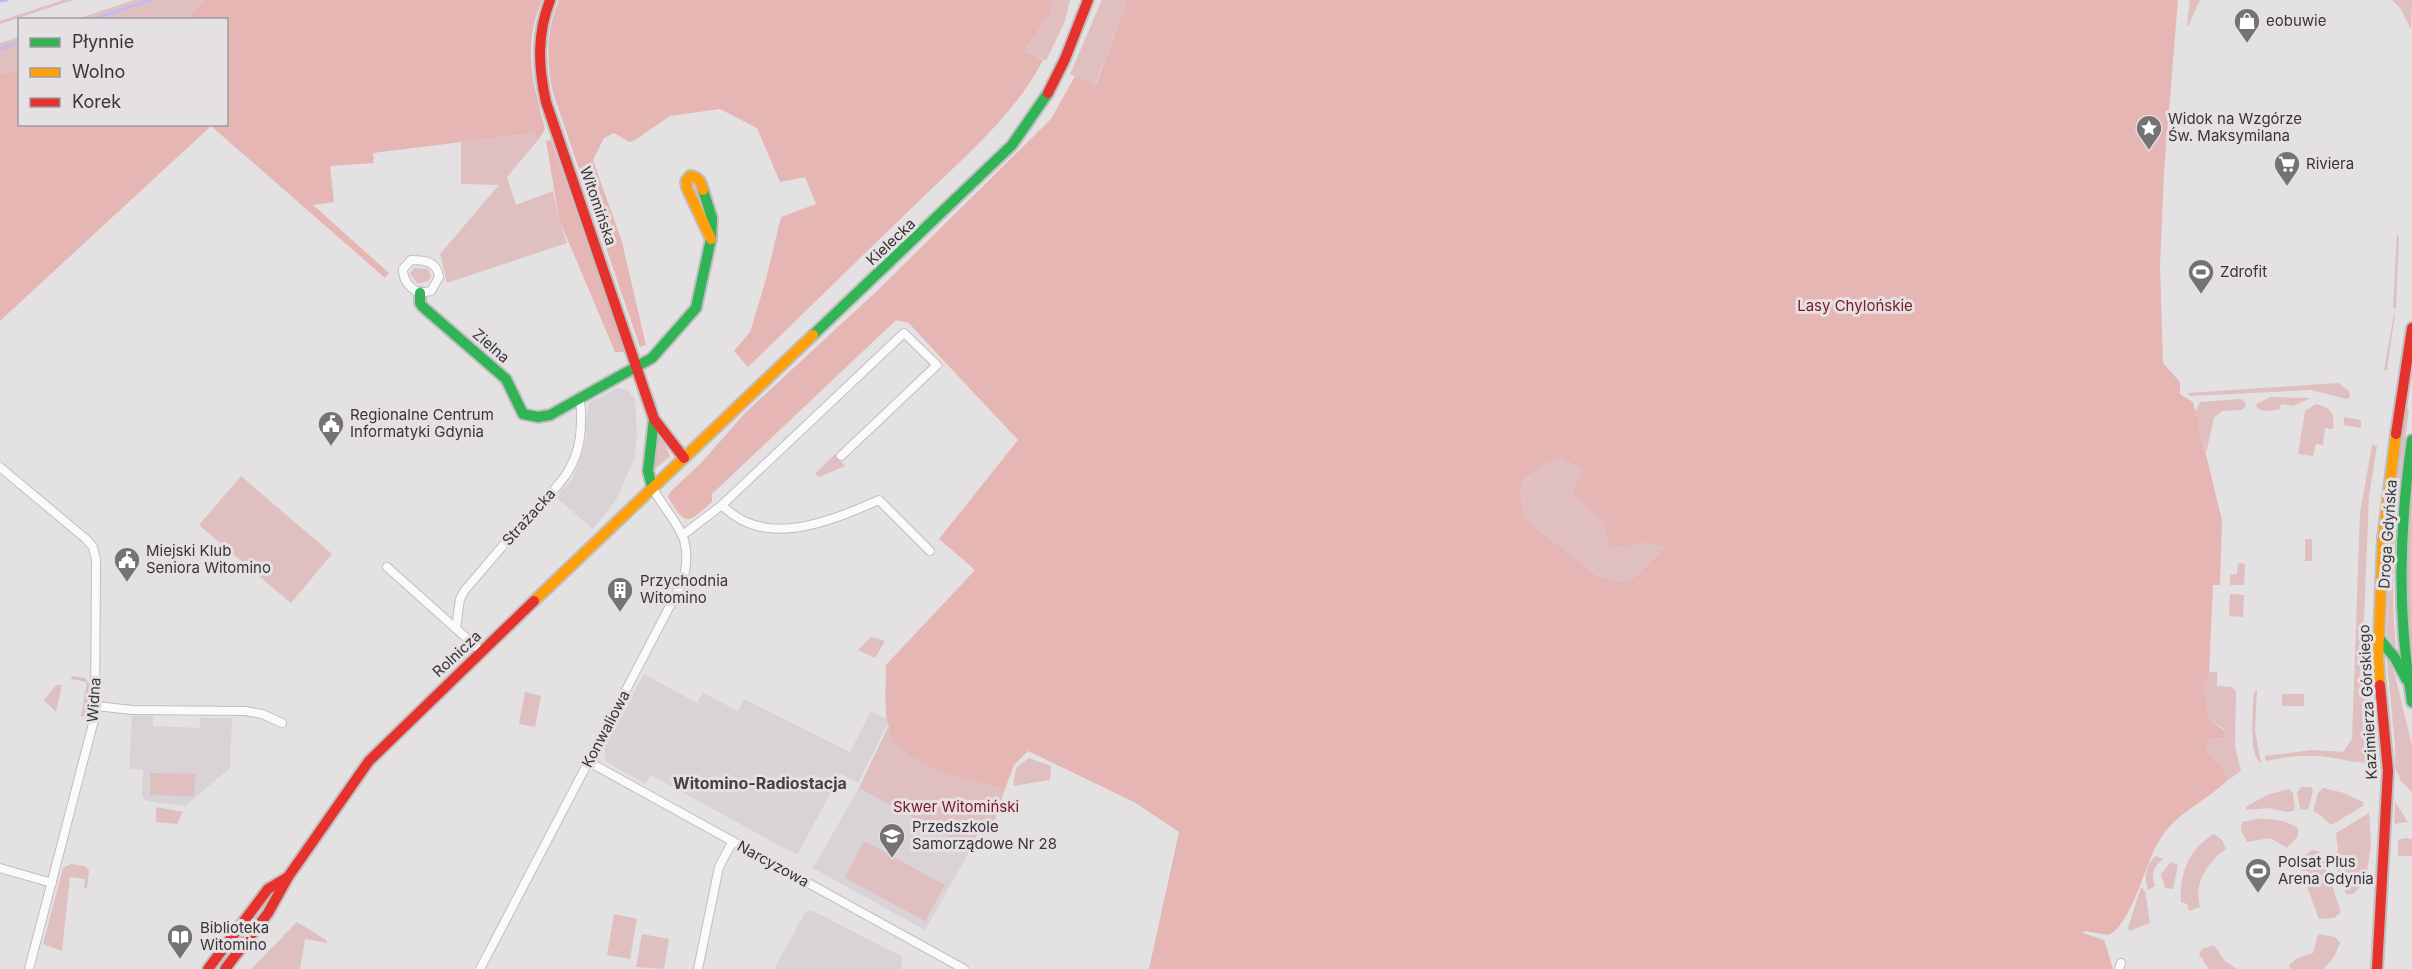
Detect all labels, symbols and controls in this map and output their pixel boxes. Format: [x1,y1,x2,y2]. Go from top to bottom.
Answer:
shop icon: eobuwie [2232,6,2262,44]
place label: eobuwie [2266,11,2326,30]
legend [18,18,228,126]
text: Płynnie [72,31,134,52]
text: Wolno [72,61,125,82]
text: Korek [72,91,121,112]
place label: Widok na Wzgórze Św. Maksymilana [2168,109,2302,145]
place icon: Widok na Wzgórze Św. Maksymilana [2134,113,2164,151]
supermarket icon: Riviera [2272,149,2302,187]
place label: Riviera [2306,154,2354,173]
street label: Witomińska [576,164,621,248]
street label: Kielecka [862,214,919,269]
sports icon: Zdrofit [2186,257,2216,295]
place label: Zdrofit [2220,262,2267,281]
park label: Lasy Chylońskie [1797,296,1913,315]
street label: Zielna [469,324,514,367]
place label: Regionalne Centrum Informatyki Gdynia [350,405,494,441]
public building icon: Regionalne Centrum Informatyki Gdynia [316,409,346,447]
street label: Droga Gdyńska [2374,479,2401,589]
street label: Strażacka [498,484,559,549]
place label: Miejski Klub Seniora Witomino [146,541,271,577]
public building icon: Miejski Klub Seniora Witomino [112,545,142,583]
place label: Przychodnia Witomino [640,571,728,607]
building icon: Przychodnia Witomino [605,575,635,613]
street label: Kazimierza Górskiego [2354,624,2381,780]
street label: Rolnicza [428,626,485,681]
street label: Widna [82,677,105,723]
street label: Konwaliowa [577,687,634,771]
district label: Witomino-Radiostacja [673,773,847,793]
park label: Skwer Witomiński [893,797,1019,816]
place label: Przedszkole Samorządowe Nr 28 [912,817,1057,853]
school or university icon: Przedszkole Samorządowe Nr 28 [877,821,907,859]
street label: Narcyzowa [734,836,813,891]
place label: Polsat Plus Arena Gdynia [2278,852,2374,888]
sports icon: Polsat Plus Arena Gdynia [2243,856,2273,894]
place label: Biblioteka Witomino [200,918,269,954]
library icon: Biblioteka Witomino [165,922,195,960]

